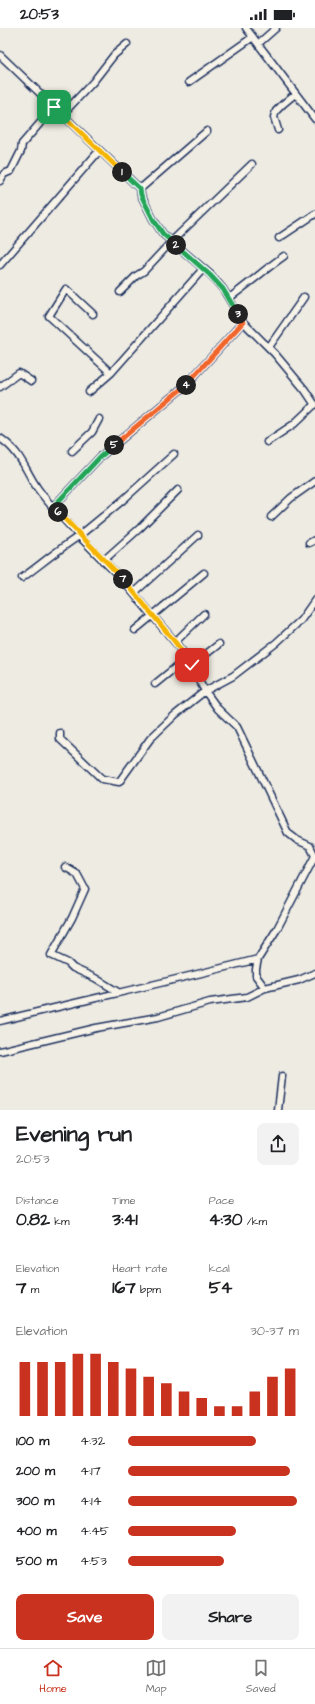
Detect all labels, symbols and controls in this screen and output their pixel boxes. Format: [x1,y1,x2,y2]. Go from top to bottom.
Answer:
text: 20:53 [20,4,59,25]
pin [37,90,71,124]
icon: arrive [43,96,65,118]
pin: 1 [112,162,132,182]
text: 1 [121,164,123,179]
pin: 2 [166,235,186,255]
text: 2 [173,237,179,252]
pin: 3 [228,304,248,324]
text: 3 [235,306,241,321]
pin: 4 [176,375,196,395]
text: 4 [182,377,190,392]
pin: 5 [104,435,124,455]
text: 5 [110,437,118,452]
pin: 6 [48,502,68,522]
text: 6 [55,504,61,519]
pin: 7 [113,569,133,589]
text: 7 [120,571,126,586]
pin [175,648,209,682]
icon: check [181,654,203,676]
text: Evening run [16,1119,132,1150]
button: share [257,1123,299,1165]
text: 20:53 [16,1150,50,1168]
text: Distance [16,1193,59,1208]
text: Time [112,1193,135,1208]
text: Pace [209,1193,234,1208]
text: 0.82 [16,1208,50,1232]
text: 3:41 [112,1208,138,1232]
text: 4:30 [209,1208,242,1232]
text: km [50,1214,70,1229]
text: /km [242,1214,267,1229]
text: Elevation [16,1261,59,1276]
text: Heart rate [112,1261,168,1276]
text: kcal [209,1261,230,1276]
text: 7 [16,1276,26,1300]
text: 167 [112,1276,136,1300]
text: 54 [209,1276,232,1300]
text: m [26,1282,39,1297]
text: bpm [136,1282,161,1297]
text: Elevation [16,1322,67,1340]
text: 30–37 m [250,1322,299,1340]
text: 100 m [16,1432,49,1450]
text: 4:32 [80,1432,105,1450]
text: 200 m [16,1462,55,1480]
text: 4:17 [80,1462,101,1480]
text: 300 m [16,1492,54,1510]
text: 4:14 [80,1492,102,1510]
text: 400 m [16,1522,57,1540]
text: 4:45 [80,1522,109,1540]
text: 500 m [16,1552,57,1570]
text: 4:53 [80,1552,107,1570]
button: Save [16,1594,154,1640]
button: Share [162,1594,299,1640]
tab: Home [39,1657,67,1696]
tab: Map [145,1657,167,1696]
tab: Saved [246,1657,276,1696]

